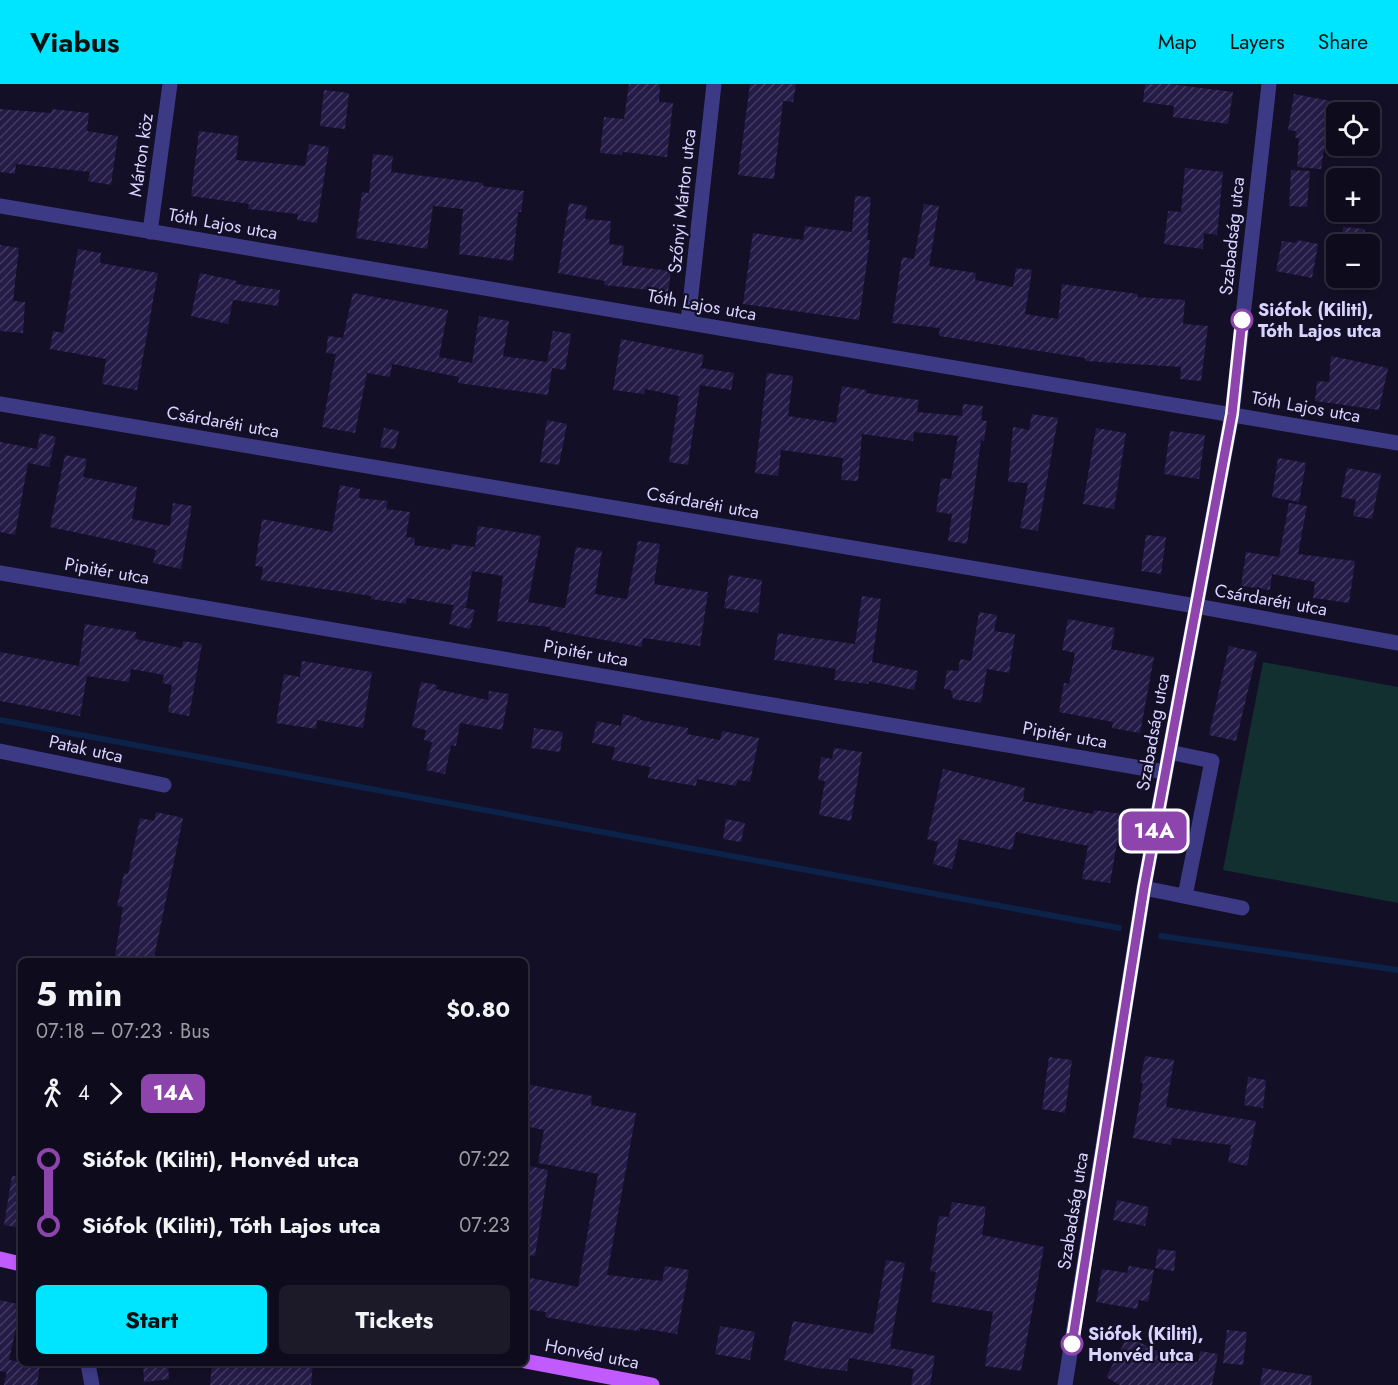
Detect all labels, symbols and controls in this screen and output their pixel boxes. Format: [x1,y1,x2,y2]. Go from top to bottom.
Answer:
text: Viabus [30,22,120,63]
text: Map [1158,27,1197,57]
text: Layers [1230,27,1285,57]
text: Share [1318,27,1368,57]
map controls [1326,102,1380,288]
button: locate [1326,102,1380,156]
street label: Márton köz [122,111,160,198]
street label: Szőnyi Márton utca [662,128,702,274]
button: + [1326,168,1380,222]
street label: Szabadság utca [1213,176,1251,296]
street label: Tóth Lajos utca [166,202,280,246]
button: − [1326,234,1380,288]
street label: Tóth Lajos utca [645,283,759,327]
place label: Siófok (Kiliti), Tóth Lajos utca [1258,297,1381,344]
marker: Siófok (Kiliti), Tóth Lajos utca [1231,309,1253,331]
street label: Tóth Lajos utca [1249,385,1363,429]
street label: Csárdaréti utca [165,399,281,445]
street label: Csárdaréti utca [645,480,761,526]
street label: Pipitér utca [63,551,151,591]
street label: Csárdaréti utca [1213,577,1329,623]
street label: Pipitér utca [542,633,630,673]
street label: Szabadság utca [1130,671,1176,793]
street label: Pipitér utca [1021,715,1109,755]
street label: Patak utca [46,728,126,770]
line badge: 14A [1120,812,1188,850]
text: 14A [1134,816,1174,846]
text: 5 min [36,971,122,1018]
text: $0.80 [446,993,510,1025]
text: 07:18 – 07:23 · Bus [36,1017,210,1046]
icon: walk [36,1077,69,1110]
icon: forward [99,1077,132,1110]
text: 14A [153,1078,193,1108]
text: 4 [78,1079,90,1108]
text: Siófok (Kiliti), Honvéd utca [82,1143,359,1175]
text: 07:22 [459,1145,510,1174]
street label: Szabadság utca [1051,1150,1095,1272]
text: Siófok (Kiliti), Tóth Lajos utca [82,1209,381,1241]
text: 07:23 [459,1211,510,1240]
button: Start [36,1285,267,1354]
button: Tickets [279,1285,510,1354]
place label: Siófok (Kiliti), Honvéd utca [1088,1321,1204,1368]
street label: Honvéd utca [543,1332,641,1376]
marker: Siófok (Kiliti), Honvéd utca [1061,1333,1083,1355]

